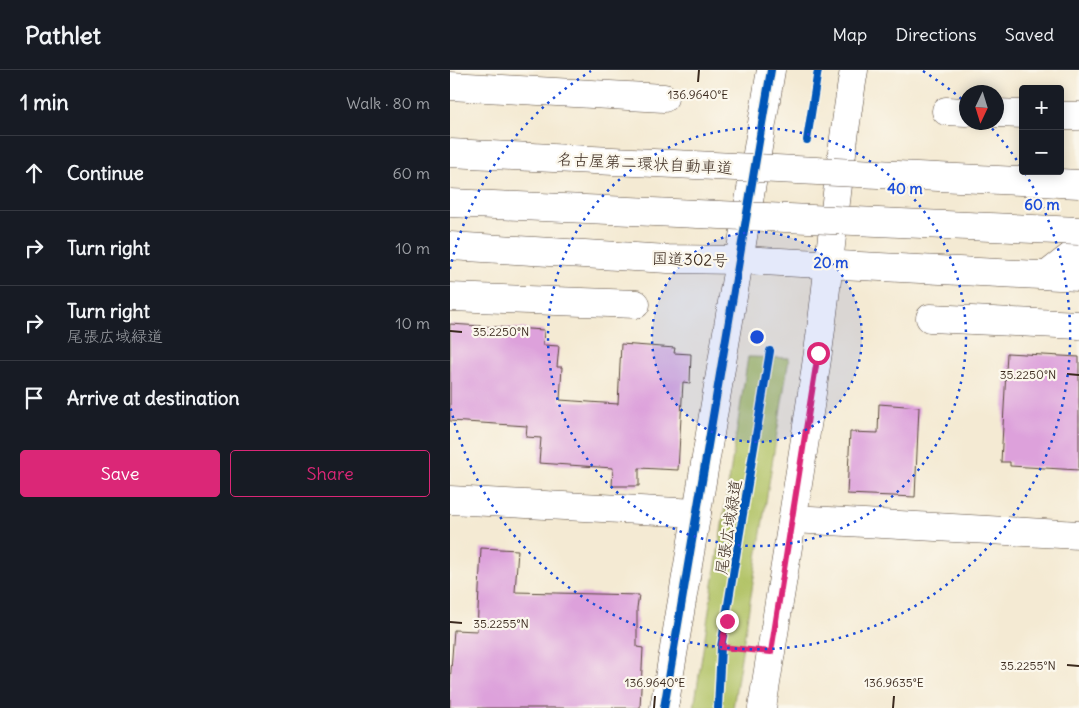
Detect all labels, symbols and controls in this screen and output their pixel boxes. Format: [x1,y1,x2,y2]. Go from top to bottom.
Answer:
text: Pathlet [25,20,101,50]
text: Map [832,23,867,46]
text: Directions [895,23,977,46]
text: Saved [1005,23,1054,46]
north arrow [959,85,1004,130]
map controls [1019,85,1064,175]
button: + [1019,85,1064,130]
text: 136.9640°E [668,87,728,102]
text: 1 min [20,89,69,116]
text: Walk · 80 m [346,93,430,113]
button: − [1019,130,1064,175]
street label: 名古屋第二環状自動車道 [557,148,733,178]
icon: ahead [20,159,48,187]
text: Continue [67,161,144,185]
text: 60 m [392,163,430,183]
text: 40 m [887,179,923,198]
text: 60 m [1024,195,1060,214]
icon: right [20,234,48,262]
text: Turn right [67,236,150,260]
text: 10 m [395,238,430,258]
street label: 国道302号 [651,248,729,270]
text: 20 m [814,253,848,272]
text: Turn right [67,299,150,323]
icon: right [20,309,48,337]
text: 10 m [395,313,430,333]
text: 35.2250°N [473,324,529,339]
text: 尾張広域緑道 [67,326,163,346]
centre of rings [748,328,766,346]
route start [807,342,830,365]
text: 35.2250°N [1000,367,1056,382]
icon: arrive [20,384,48,412]
text: Arrive at destination [67,386,240,410]
button: Save [20,450,220,497]
button: Share [230,450,430,497]
street label: 尾張広域緑道 [711,478,745,576]
route end [716,610,739,633]
text: 35.2255°N [473,616,529,631]
text: 35.2255°N [1000,658,1056,673]
text: 136.9640°E [625,675,685,690]
text: 136.9635°E [864,675,924,690]

